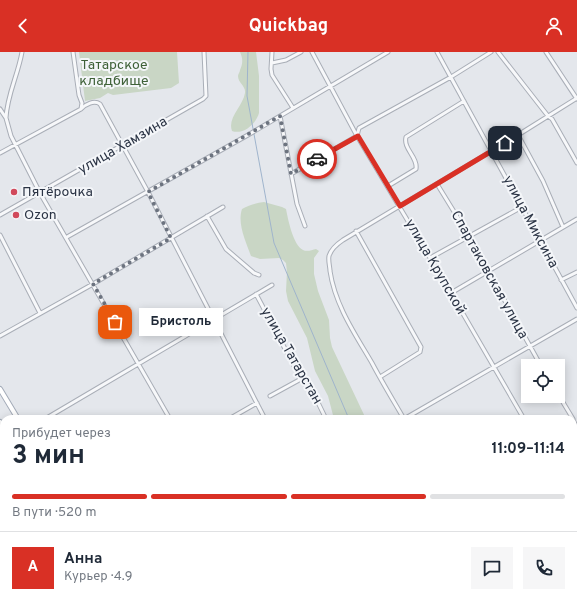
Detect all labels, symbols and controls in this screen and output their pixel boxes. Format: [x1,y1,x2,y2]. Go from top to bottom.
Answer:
icon: back [12,15,34,37]
text: Quickbag [249,15,328,38]
icon: person [543,15,565,37]
park label: Татарское кладбище [79,57,149,90]
street label: улица Хамзина [75,114,171,178]
pin [488,126,522,160]
icon: home [494,132,516,154]
courier [297,139,337,179]
icon: car [306,148,328,170]
street label: улица Миксина [499,173,561,271]
place label: Пятёрочка [22,184,93,201]
marker: Пятёрочка [9,187,19,197]
place label: Ozon [24,207,57,224]
street label: Спартаковская улица [447,208,531,342]
marker: Ozon [11,210,21,220]
street label: улица Крупской [401,216,469,318]
pin [98,305,132,339]
street label: улица Татарстан [256,305,326,407]
callout: Бристоль [139,308,223,336]
icon: bag [104,311,126,333]
text: Бристоль [151,314,211,330]
map controls [521,359,565,403]
button: locate [521,359,565,403]
text: Прибудет через [12,426,111,442]
text: 3 мин [12,440,85,473]
text: 11:09–11:14 [491,440,565,459]
text: В пути · 520 m [12,505,96,521]
button: chat [471,547,513,589]
button: phone [523,547,565,589]
text: Анна [64,550,102,569]
text: А [28,558,38,577]
text: Курьер · 4.9 [64,569,133,585]

